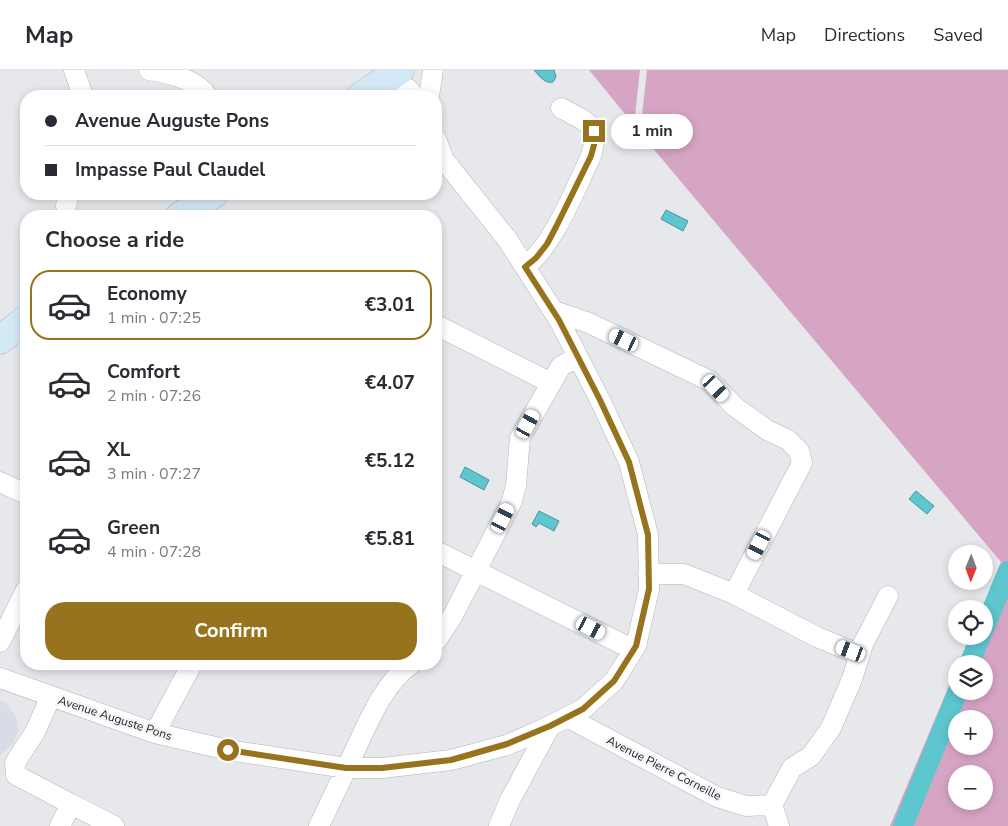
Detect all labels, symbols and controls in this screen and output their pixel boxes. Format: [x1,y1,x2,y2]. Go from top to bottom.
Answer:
text: Map [25,19,73,51]
text: Map [761,23,796,47]
text: Directions [824,23,905,47]
text: Saved [933,23,983,47]
text: Avenue Auguste Pons [75,108,269,134]
callout: 1 min [612,114,694,148]
route end [583,120,605,142]
text: 1 min [631,120,673,142]
text: Impasse Paul Claudel [75,157,265,183]
text: Choose a ride [45,225,184,255]
text: Economy [107,281,187,307]
icon: car [47,283,92,328]
text: €3.01 [365,292,415,318]
text: 1 min · 07:25 [107,307,201,329]
car [607,327,640,353]
text: Comfort [107,359,180,385]
icon: car [47,361,92,406]
text: €4.07 [365,370,415,396]
car [700,372,731,404]
text: 2 min · 07:26 [107,385,201,407]
car [514,407,541,441]
text: XL [107,437,130,463]
icon: car [47,439,92,484]
text: €5.12 [365,448,415,474]
text: 3 min · 07:27 [107,463,201,485]
car [489,501,516,535]
text: Green [107,515,160,541]
icon: car [47,517,92,562]
text: €5.81 [365,526,415,552]
car [745,528,772,562]
text: 4 min · 07:28 [107,541,201,563]
north arrow [948,545,992,590]
map controls [948,545,993,810]
button: locate [948,600,993,645]
button: Confirm [45,602,417,660]
car [574,615,607,641]
car [834,639,867,663]
button: layers [948,655,993,700]
street label: Avenue Auguste Pons [56,692,174,744]
button: + [948,710,993,755]
street label: Avenue Pierre Corneille [604,732,724,804]
route start [217,739,239,761]
button: − [948,765,993,810]

